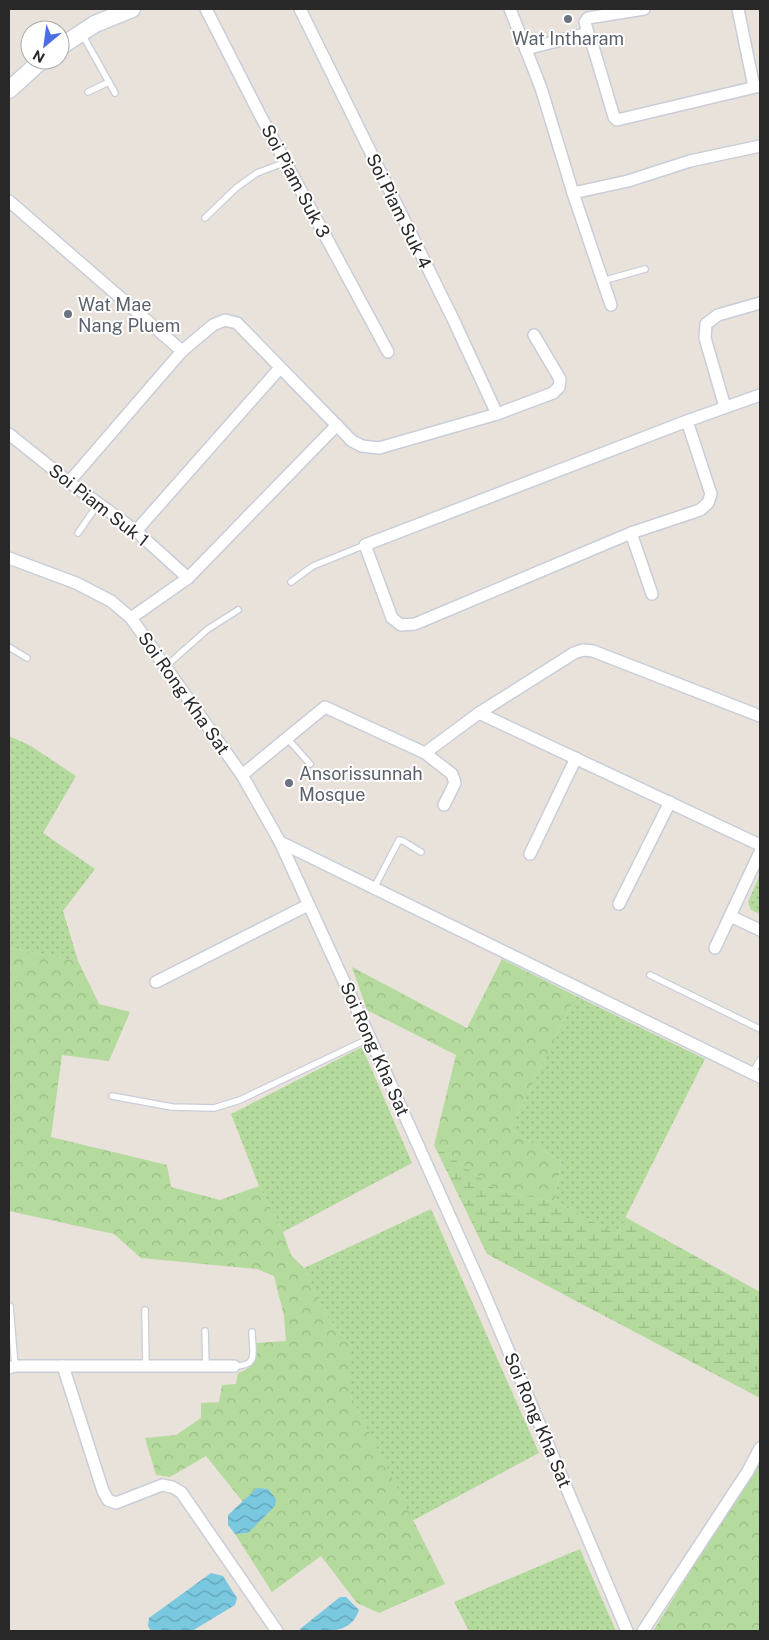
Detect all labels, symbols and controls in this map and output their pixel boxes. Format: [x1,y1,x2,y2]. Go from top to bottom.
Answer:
marker: Wat Intharam [562,13,574,25]
north arrow [20,20,70,70]
place label: Wat Intharam [512,28,624,49]
text: N [30,47,47,66]
street label: Soi Piam Suk 3 [257,121,335,241]
street label: Soi Piam Suk 4 [362,150,436,272]
place label: Wat Mae Nang Pluem [78,294,180,336]
marker: Wat Mae Nang Pluem [62,308,74,320]
street label: Soi Piam Suk 1 [45,459,153,551]
street label: Soi Rong Kha Sat [134,628,234,758]
place label: Ansorissunnah Mosque [299,763,423,805]
marker: Ansorissunnah Mosque [283,777,295,789]
street label: Soi Rong Kha Sat [336,979,414,1119]
street label: Soi Rong Kha Sat [500,1349,576,1491]

